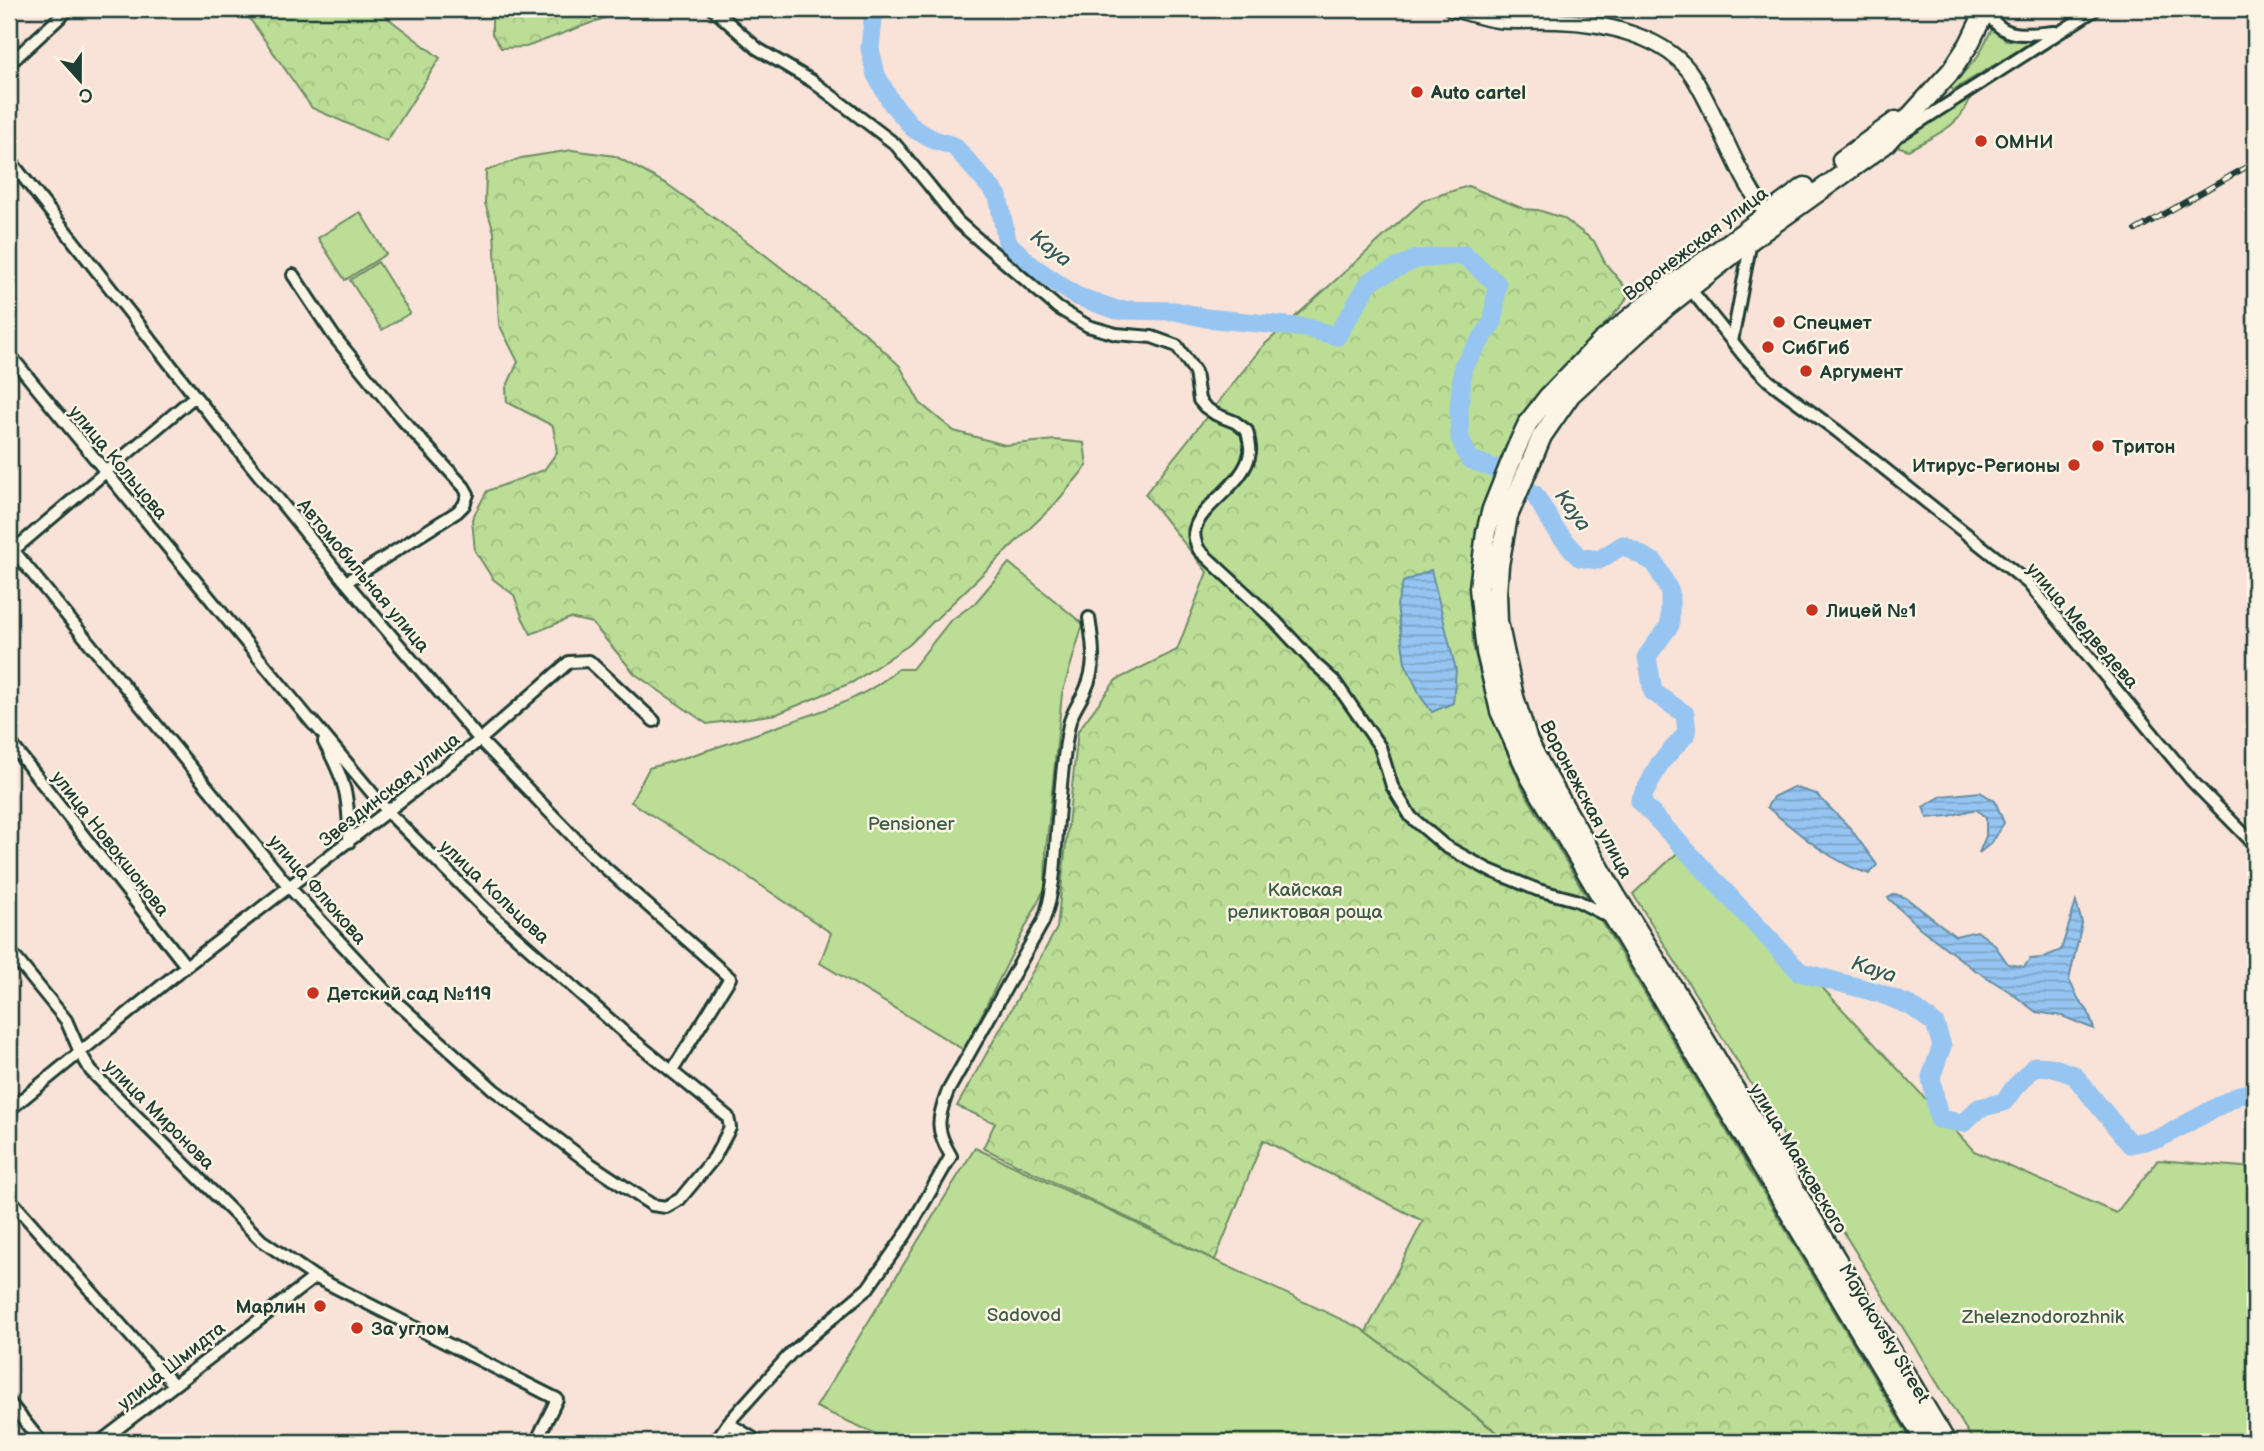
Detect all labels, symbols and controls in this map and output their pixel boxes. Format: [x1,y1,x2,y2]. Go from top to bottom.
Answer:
north arrow [46,46,116,116]
text: С [75,81,96,108]
place label: Auto cartel [1430,82,1526,105]
marker: Auto cartel [1409,84,1425,100]
place label: ОМНИ [1995,131,2053,154]
marker: ОМНИ [1973,133,1989,149]
street label: Воронежская улица [1619,182,1773,306]
water label: Kaya [1025,224,1076,273]
place label: Спецмет [1793,312,1872,335]
marker: Спецмет [1771,314,1787,330]
place label: СибГиб [1782,337,1850,360]
marker: СибГиб [1760,339,1776,355]
place label: Аргумент [1819,361,1903,384]
marker: Аргумент [1798,363,1814,379]
street label: улица Кольцова [63,401,172,525]
place label: Тритон [2112,436,2175,459]
marker: Тритон [2090,438,2106,454]
place label: Итирус-Регионы [1912,455,2060,478]
marker: Итирус-Регионы [2066,457,2082,473]
water label: Kaya [1549,484,1596,536]
street label: Автомобильная улица [291,494,434,658]
street label: улица Медведева [2021,558,2143,694]
place label: Лицей №1 [1825,600,1916,623]
marker: Лицей №1 [1804,602,1820,618]
street label: Воронежская улица [1534,717,1637,883]
street label: Звездинская улица [315,728,465,852]
street label: улица Новокшонова [46,767,174,921]
park label: Pensioner [868,813,955,836]
street label: улица Флюкова [263,830,371,950]
street label: улица Кольцова [434,835,554,949]
park label: Кайская реликтовая роща [1227,879,1383,924]
water label: Kaya [1848,951,1899,988]
place label: Детский сад №119 [327,983,492,1006]
marker: Детский сад №119 [305,985,321,1001]
street label: улица Миронова [99,1055,219,1175]
street label: улица Маяковского [1744,1080,1852,1238]
street label: Mayakovsky Street [1833,1260,1934,1408]
place label: Марлин [235,1296,306,1319]
marker: Марлин [312,1298,328,1314]
park label: Sadovod [987,1304,1061,1327]
park label: Zheleznodorozhnik [1961,1306,2125,1329]
street label: улица Шмидта [113,1317,230,1415]
place label: За углом [371,1318,449,1341]
marker: За углом [349,1320,365,1336]

